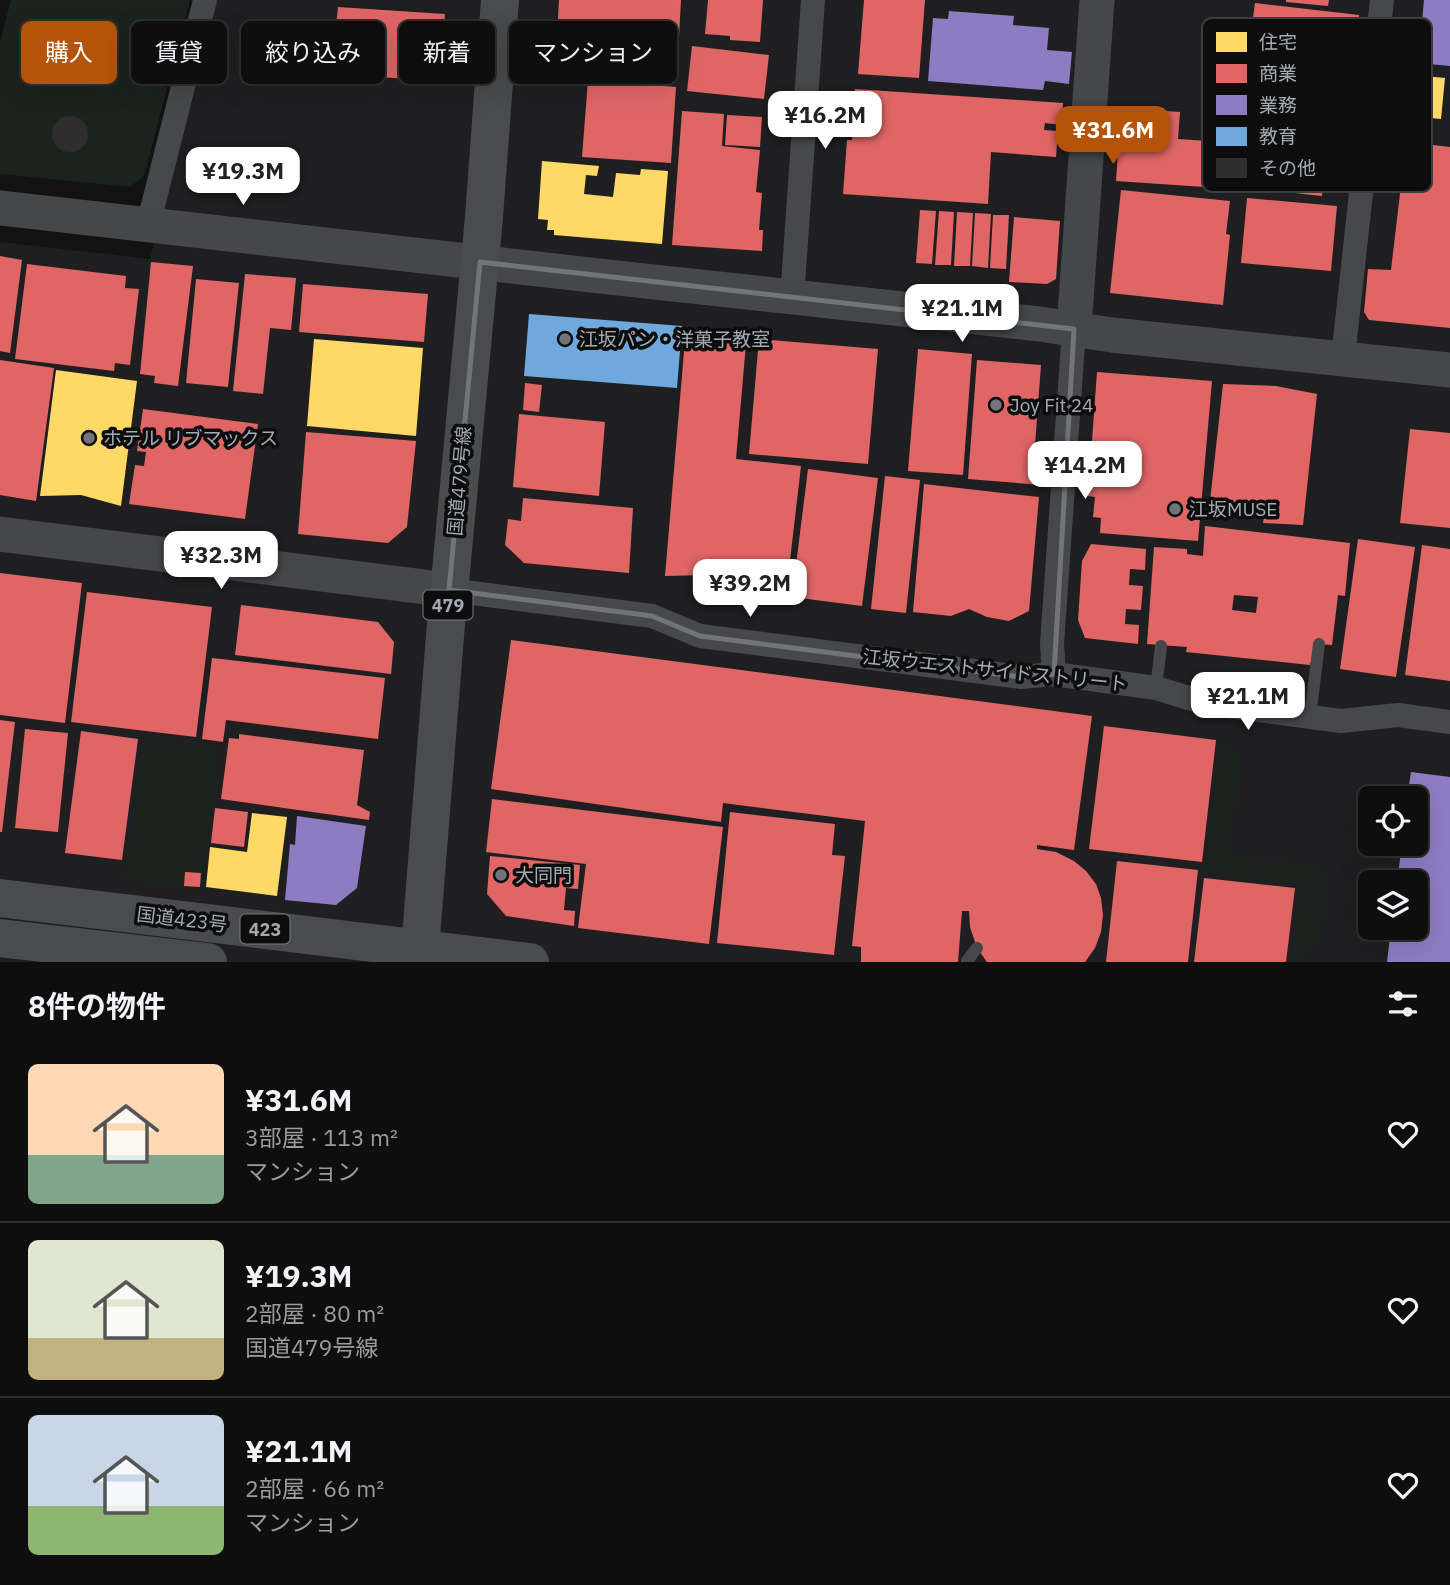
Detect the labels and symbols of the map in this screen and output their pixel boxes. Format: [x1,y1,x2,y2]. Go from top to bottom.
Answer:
legend [1202,18,1432,192]
text: 住宅 [1259,30,1297,54]
text: 商業 [1259,61,1297,85]
pin: ¥16.2M [768,92,882,151]
text: 業務 [1259,93,1297,117]
pin: ¥31.6M [1056,106,1170,166]
text: 教育 [1259,124,1297,148]
pin: ¥19.3M [186,148,300,207]
text: その他 [1259,156,1316,180]
pin: ¥21.1M [905,284,1019,344]
place label: 江坂パン・洋菓子教室 [579,327,770,351]
marker: 江坂パン・洋菓子教室 [557,331,573,347]
place label: Joy Fit 24 [1010,393,1094,417]
marker: Joy Fit 24 [988,397,1004,413]
street label: 国道479号線 [442,425,476,537]
place label: ホテル リブマックス [103,426,278,450]
marker: ホテル リブマックス [81,430,97,446]
pin: ¥14.2M [1028,442,1142,501]
place label: 江坂MUSE [1189,497,1277,521]
marker: 江坂MUSE [1167,501,1183,517]
pin: ¥32.3M [164,532,278,591]
pin: ¥39.2M [693,560,807,619]
road number: 479 [424,590,472,620]
street label: 江坂ウエストサイドストリート [861,644,1129,696]
pin: ¥21.1M [1191,672,1305,732]
place label: 大同門 [515,863,572,887]
marker: 大同門 [493,867,509,883]
street label: 国道423号 [135,902,229,936]
road number: 423 [240,914,290,944]

